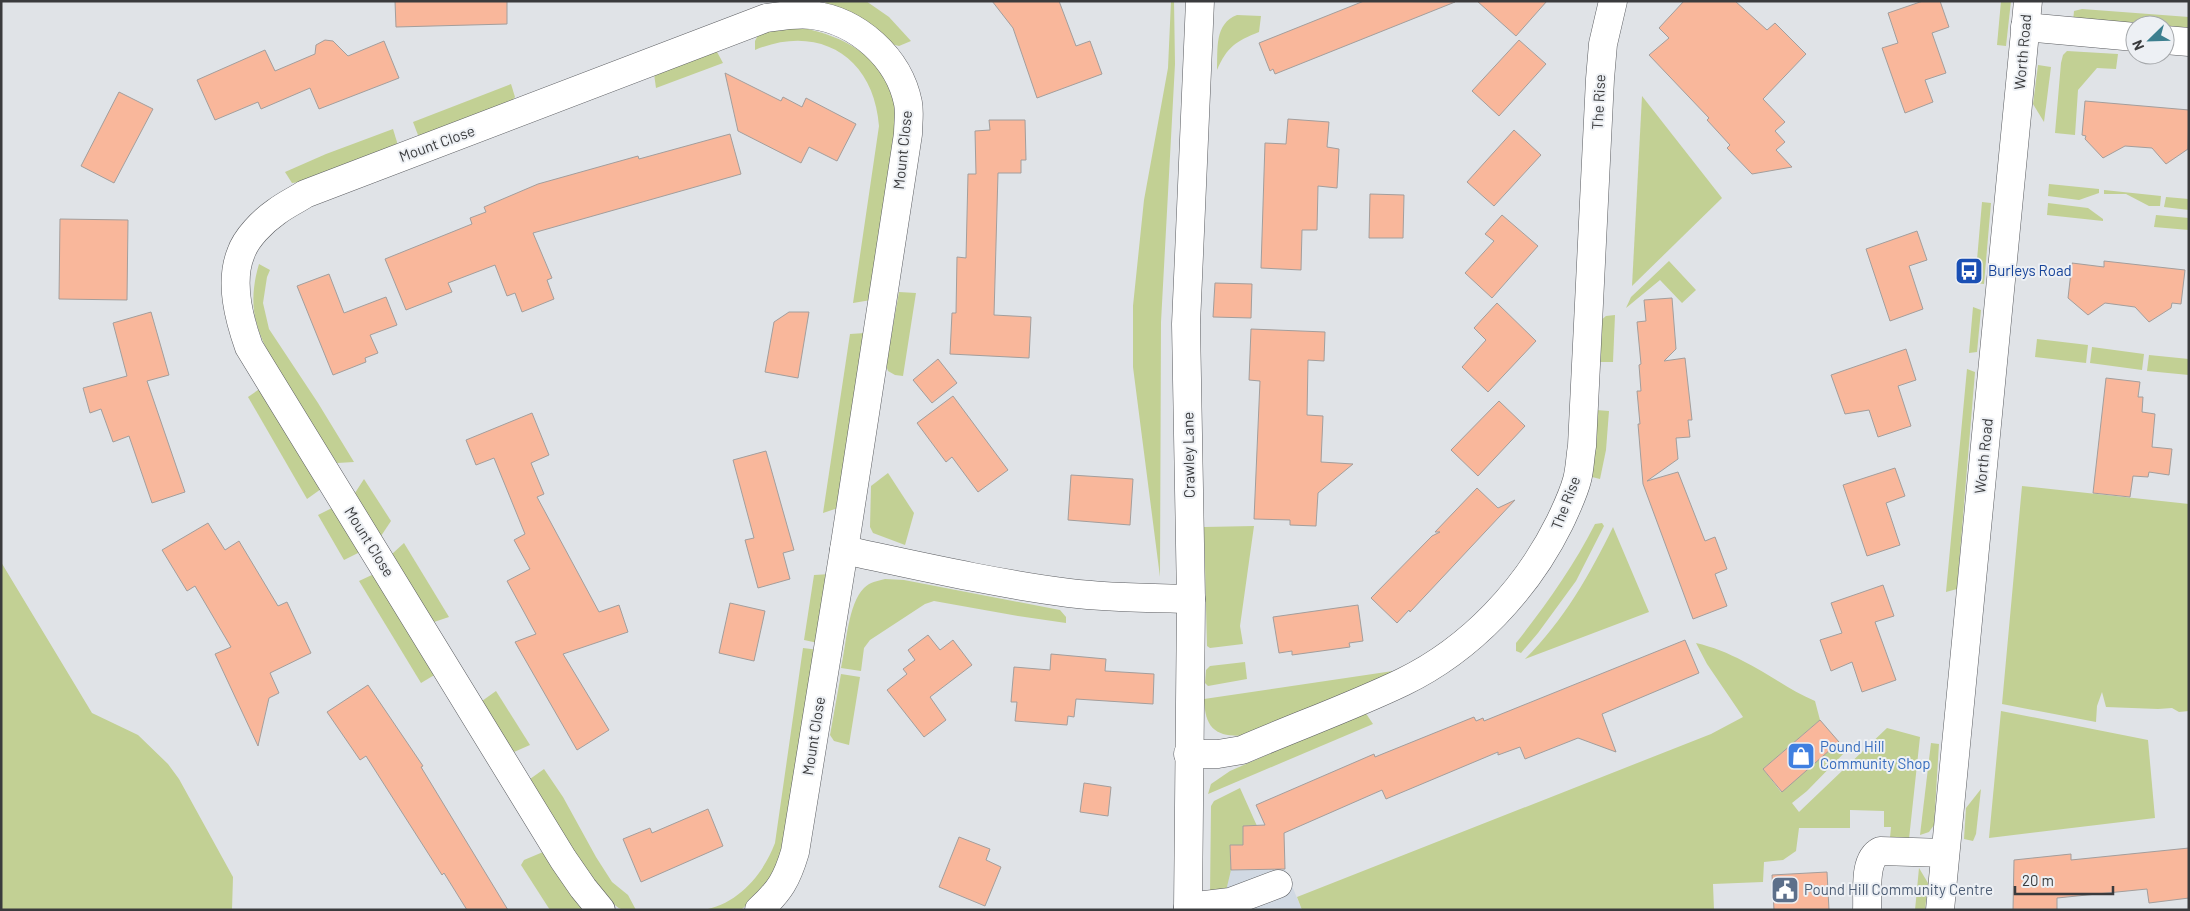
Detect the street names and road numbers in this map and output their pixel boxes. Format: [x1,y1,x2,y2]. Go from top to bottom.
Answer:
street label: Worth Road [2010,13,2034,91]
street label: The Rise [1588,74,1608,130]
street label: Mount Close [889,109,915,190]
street label: Mount Close [396,121,477,165]
street label: Crawley Lane [1178,412,1198,498]
street label: Worth Road [1970,417,1996,495]
street label: The Rise [1547,473,1583,532]
street label: Mount Close [341,503,399,580]
street label: Mount Close [798,695,828,776]

